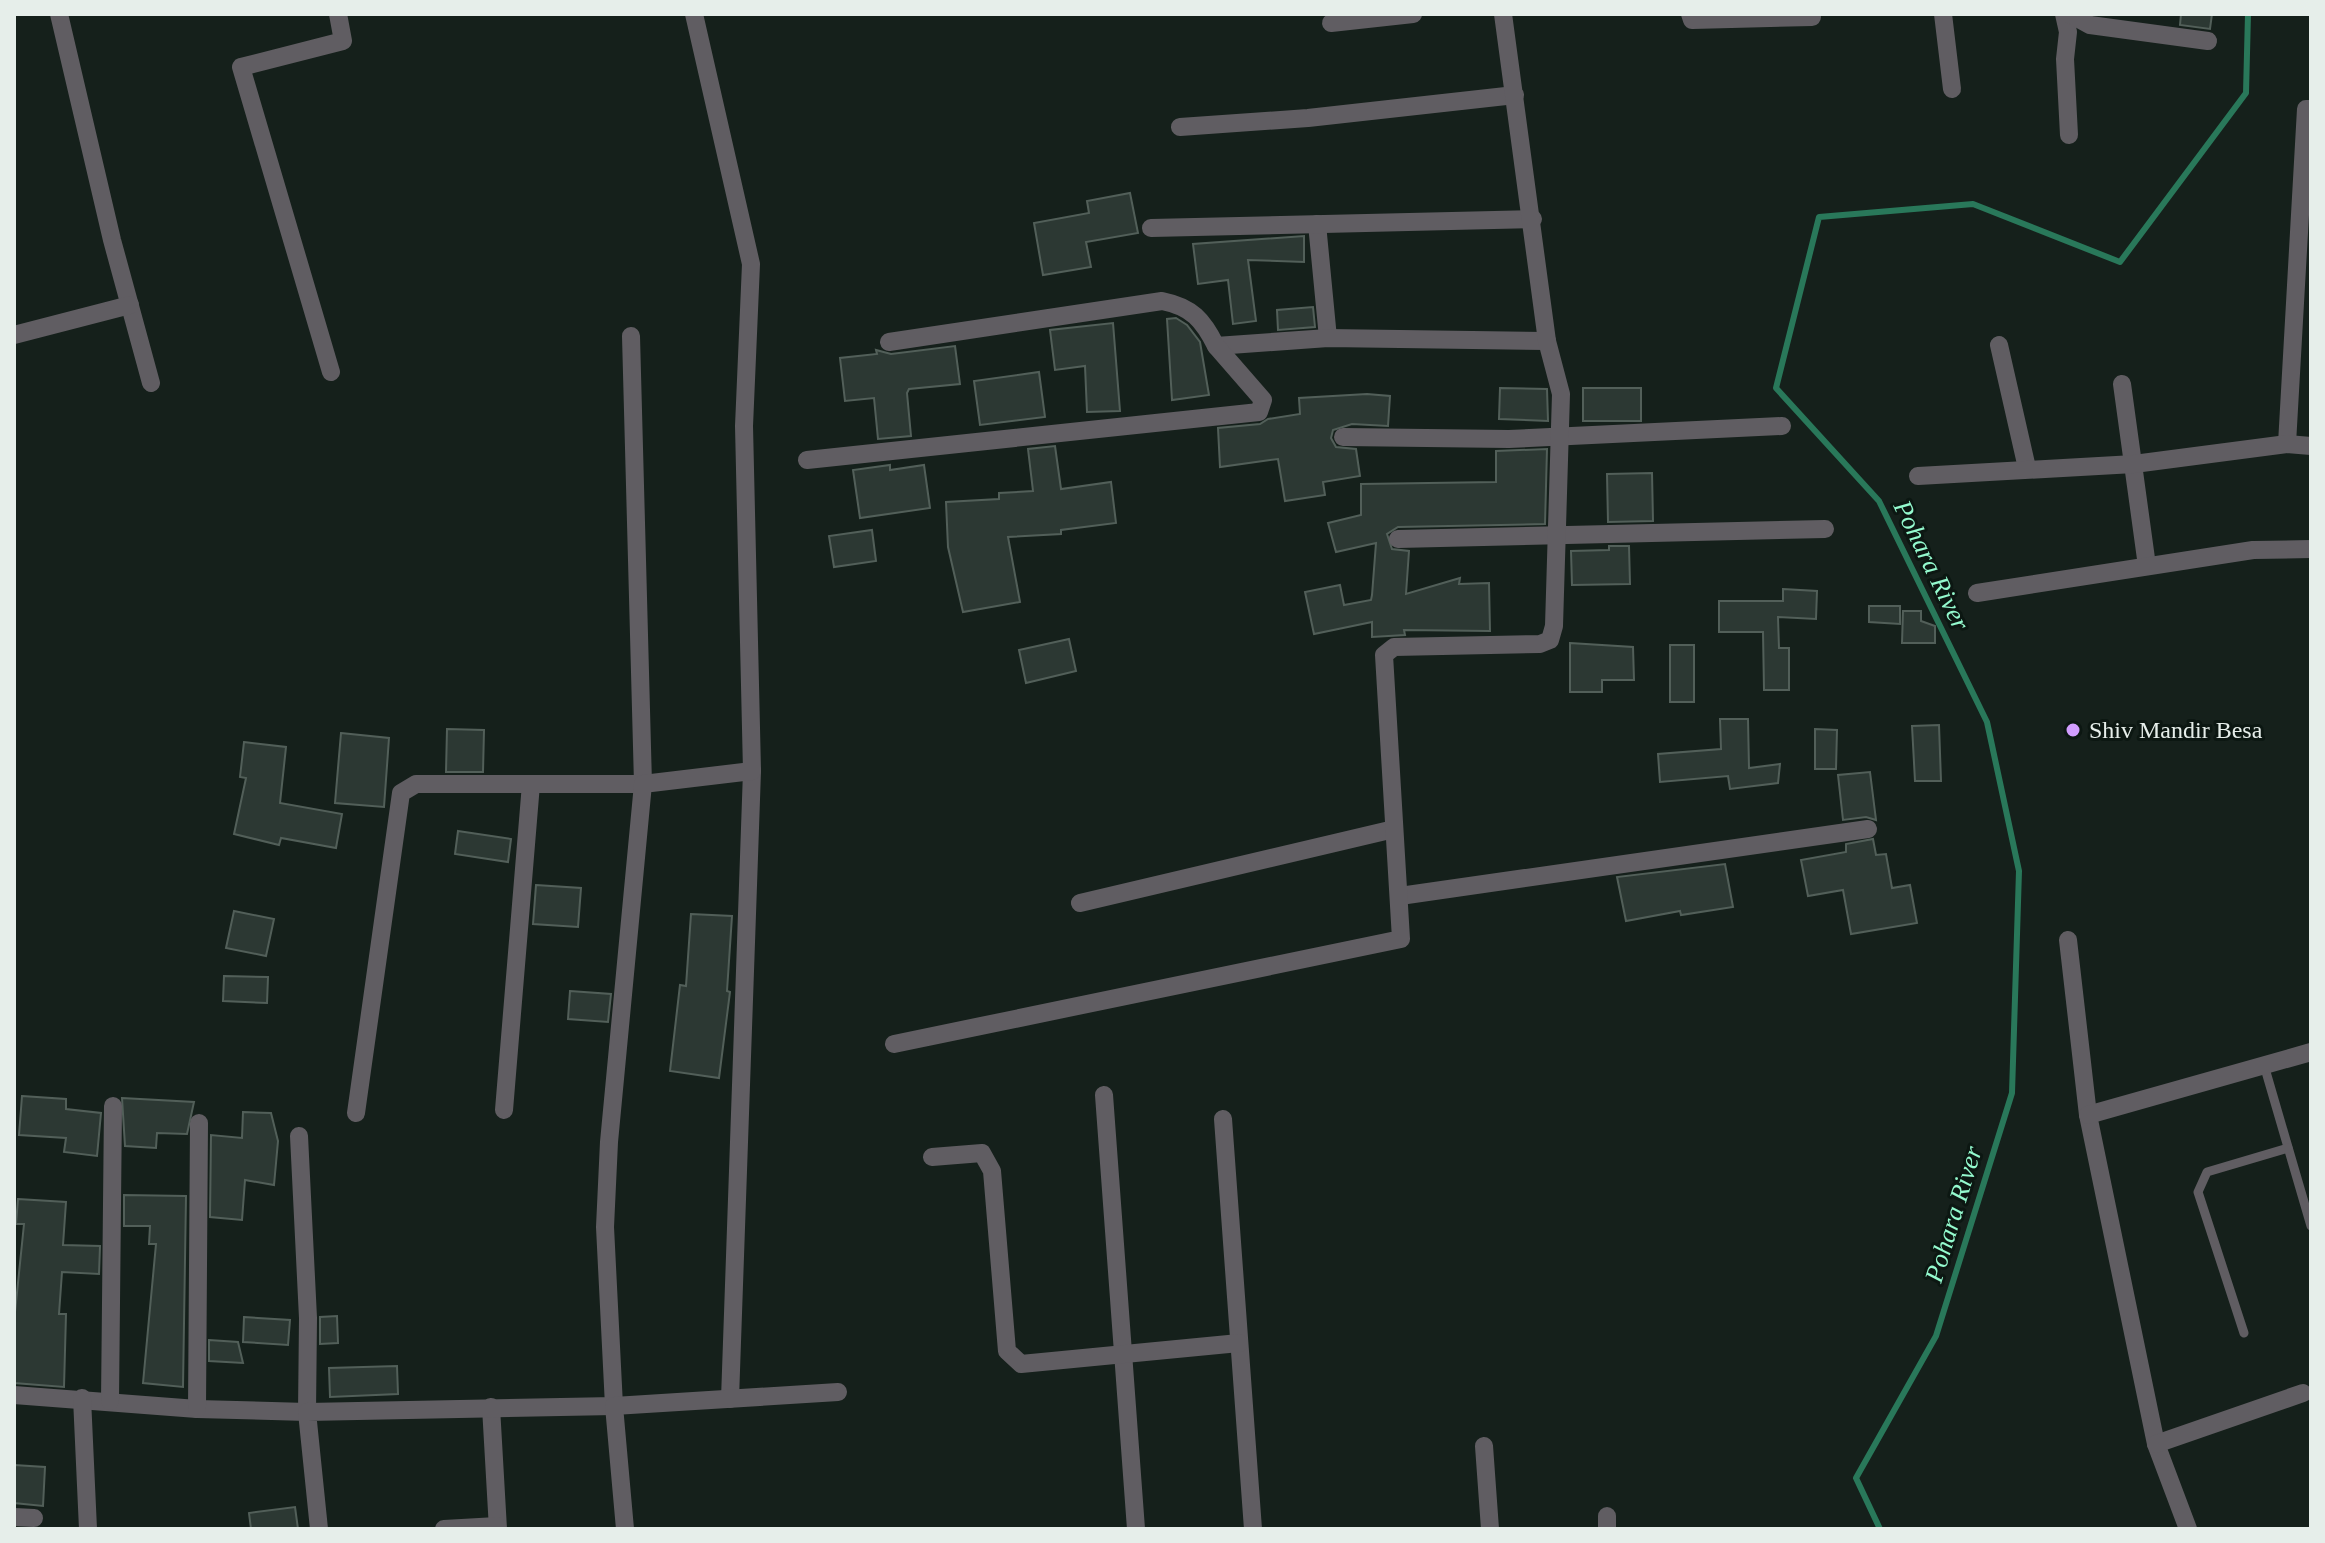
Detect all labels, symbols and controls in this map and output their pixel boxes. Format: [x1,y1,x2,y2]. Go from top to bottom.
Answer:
water label: Pohara River [1887,495,1976,636]
place label: Shiv Mandir Besa [2089,717,2263,743]
marker: Shiv Mandir Besa [2064,721,2082,739]
water label: Pohara River [1919,1142,1988,1287]

